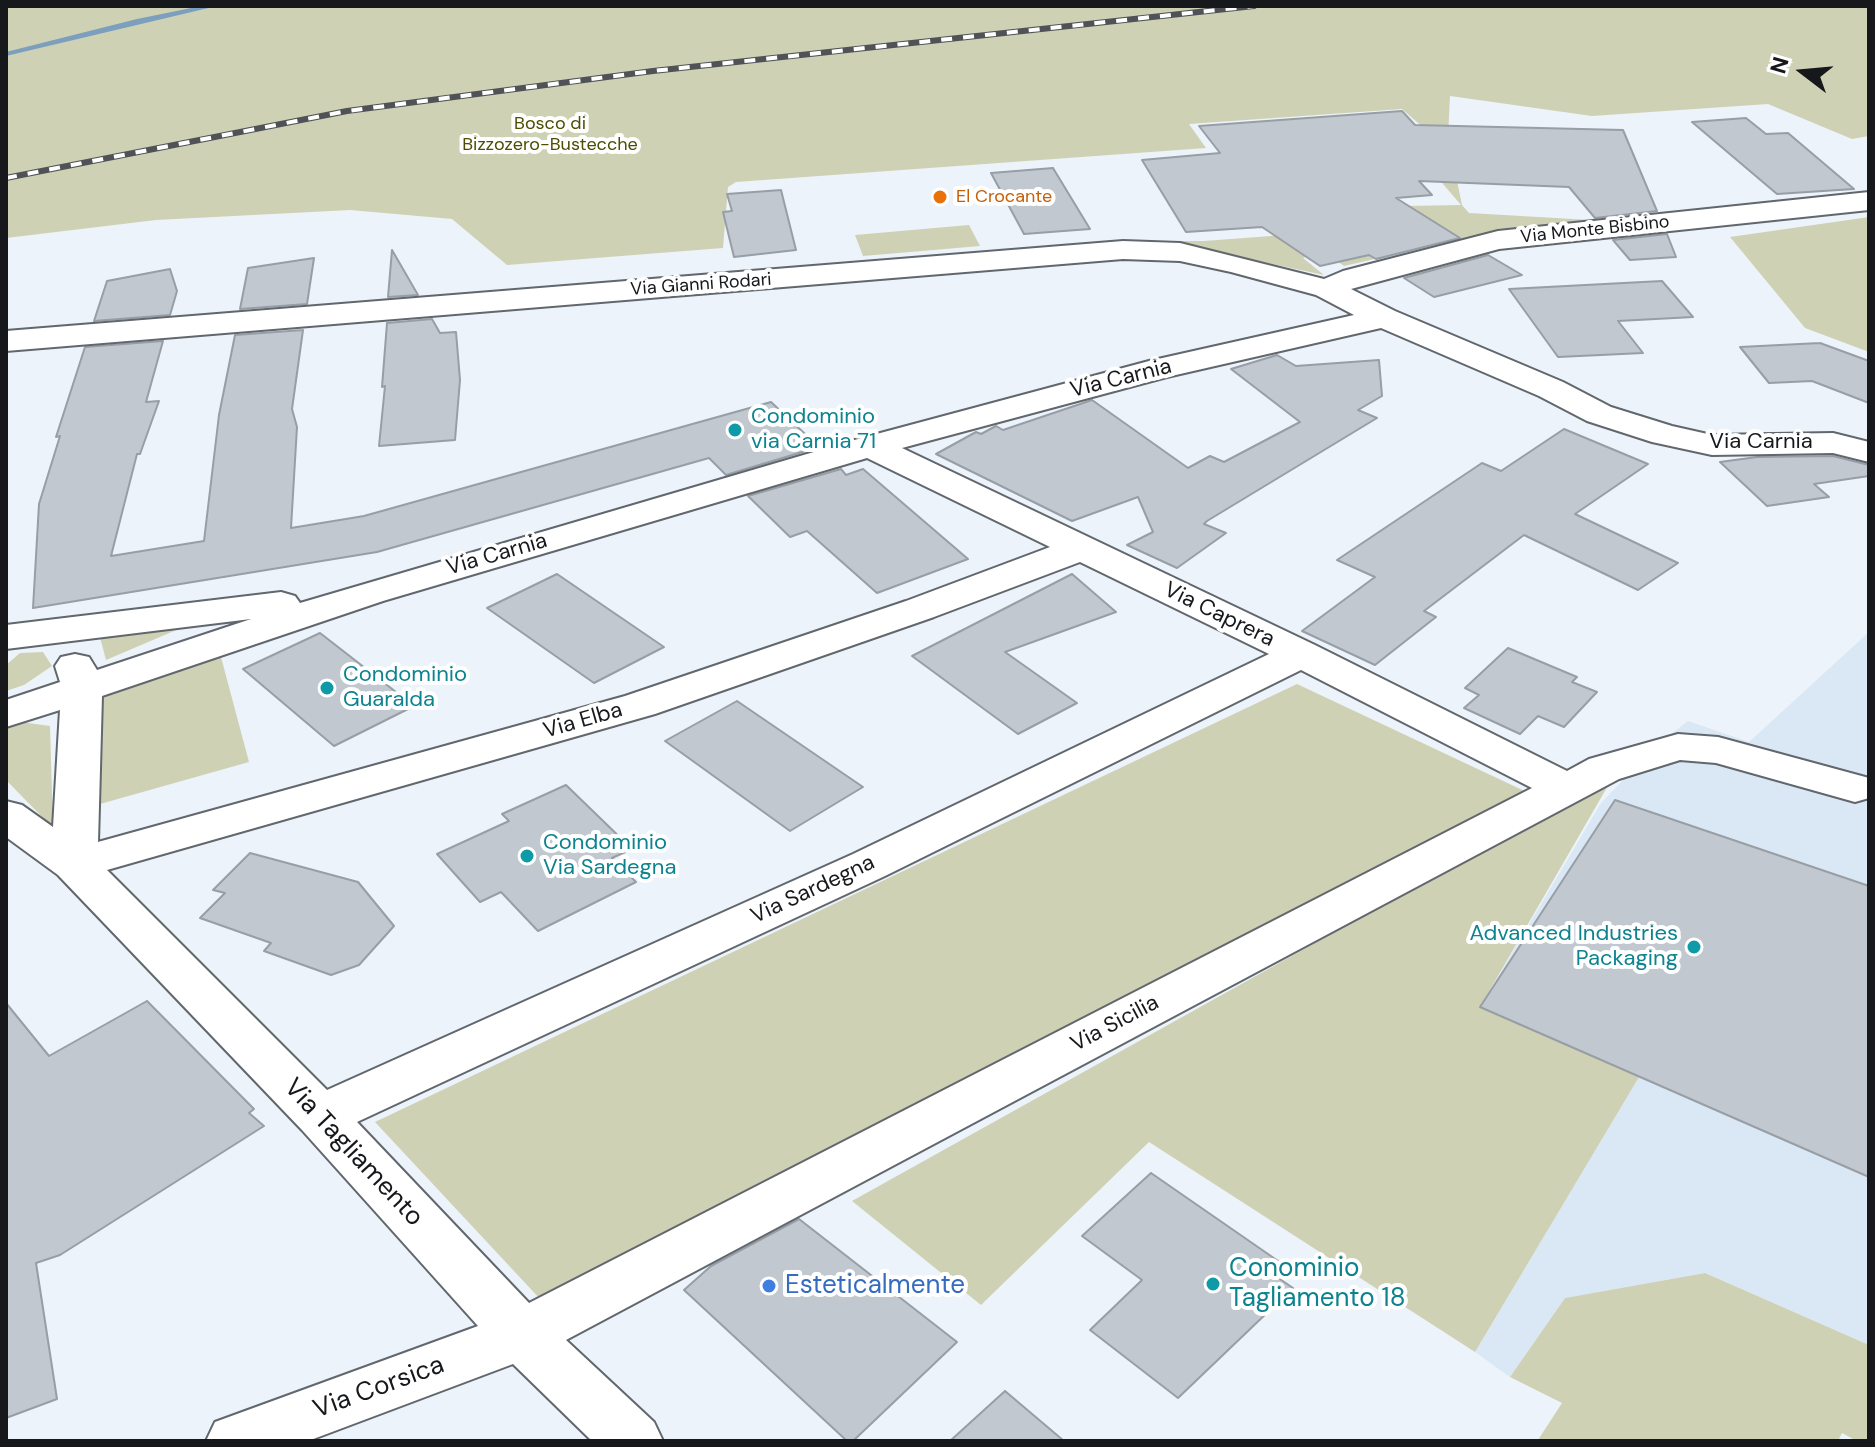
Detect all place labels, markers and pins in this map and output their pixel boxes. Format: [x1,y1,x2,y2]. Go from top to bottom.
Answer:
place label: El Crocante [956,186,1052,208]
marker: El Crocante [931,188,949,206]
place label: Condominio via Carnia 71 [751,404,876,456]
marker: Condominio via Carnia 71 [726,421,744,439]
place label: Condominio Guaralda [343,662,467,714]
marker: Condominio Guaralda [318,679,336,697]
place label: Condominio Via Sardegna [543,830,676,882]
marker: Condominio Via Sardegna [518,847,536,865]
place label: Advanced Industries Packaging [1470,921,1678,972]
marker: Advanced Industries Packaging [1685,938,1703,956]
place label: Conominio Tagliamento 18 [1229,1253,1405,1314]
place label: Esteticalmente [785,1270,965,1302]
marker: Conominio Tagliamento 18 [1204,1275,1222,1293]
marker: Esteticalmente [760,1277,778,1295]

